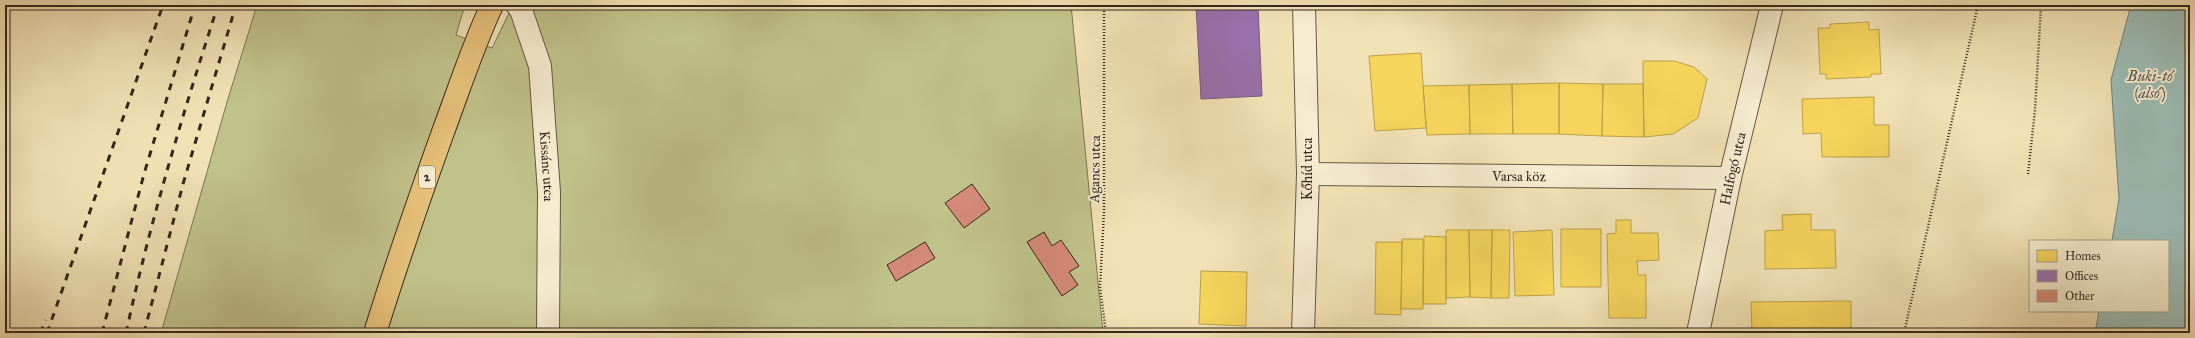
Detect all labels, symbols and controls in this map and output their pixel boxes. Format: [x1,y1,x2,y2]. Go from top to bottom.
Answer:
water label: Buki-tó (alsó) [2126,67,2175,103]
street label: Kissánc utca [536,130,558,202]
street label: Halfogó utca [1716,130,1749,207]
street label: Agancs utca [1086,135,1104,204]
street label: Kőhíd utca [1299,138,1316,200]
road number: 2 [419,166,435,188]
street label: Varsa köz [1491,167,1547,185]
legend [2029,240,2169,312]
text: Homes [2065,249,2101,263]
text: Offices [2065,269,2098,283]
text: Other [2065,289,2095,303]

